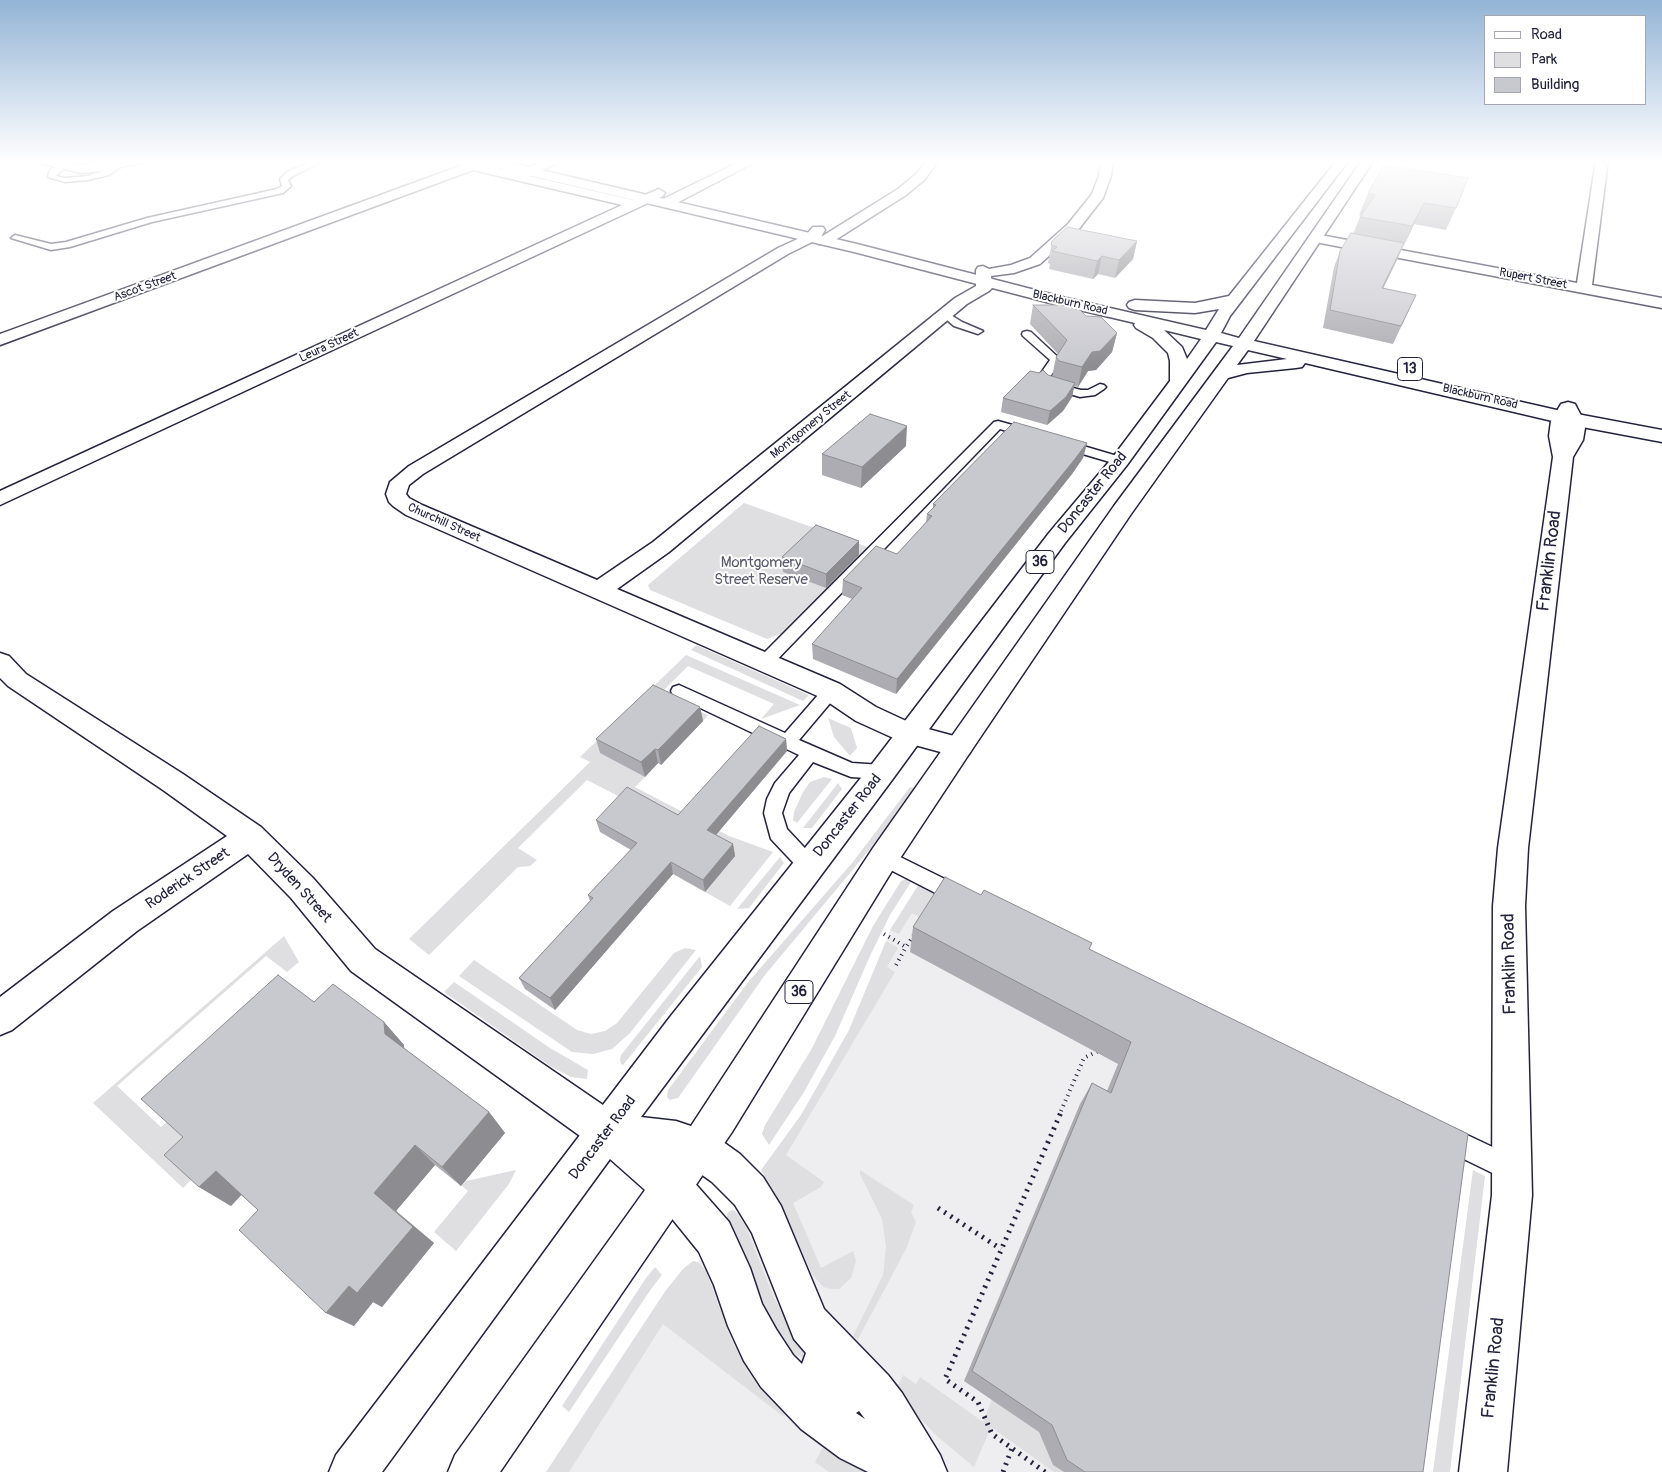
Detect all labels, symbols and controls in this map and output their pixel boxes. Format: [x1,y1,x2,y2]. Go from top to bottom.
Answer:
legend [1484,15,1647,105]
text: Road [1531,25,1562,44]
text: Park [1531,50,1557,69]
text: Building [1531,75,1579,94]
street label: Rupert Street [1498,265,1568,293]
street label: Ascot Street [112,269,178,305]
street label: Blackburn Road [1031,287,1109,319]
street label: Leura Street [297,326,361,366]
road number: 13 [1398,358,1422,380]
street label: Blackburn Road [1441,381,1519,413]
street label: Montgomery Street [768,388,854,462]
street label: Doncaster Road [1054,448,1132,538]
street label: Churchill Street [405,501,483,545]
street label: Franklin Road [1533,509,1567,613]
road number: 36 [1026,550,1054,574]
park label: Montgomery Street Reserve [714,554,808,589]
street label: Doncaster Road [810,771,886,861]
street label: Roderick Street [143,844,233,914]
street label: Dryden Street [263,849,335,927]
street label: Franklin Road [1498,913,1522,1015]
road number: 36 [785,980,813,1004]
street label: Doncaster Road [566,1093,640,1183]
street label: Franklin Road [1478,1316,1510,1420]

